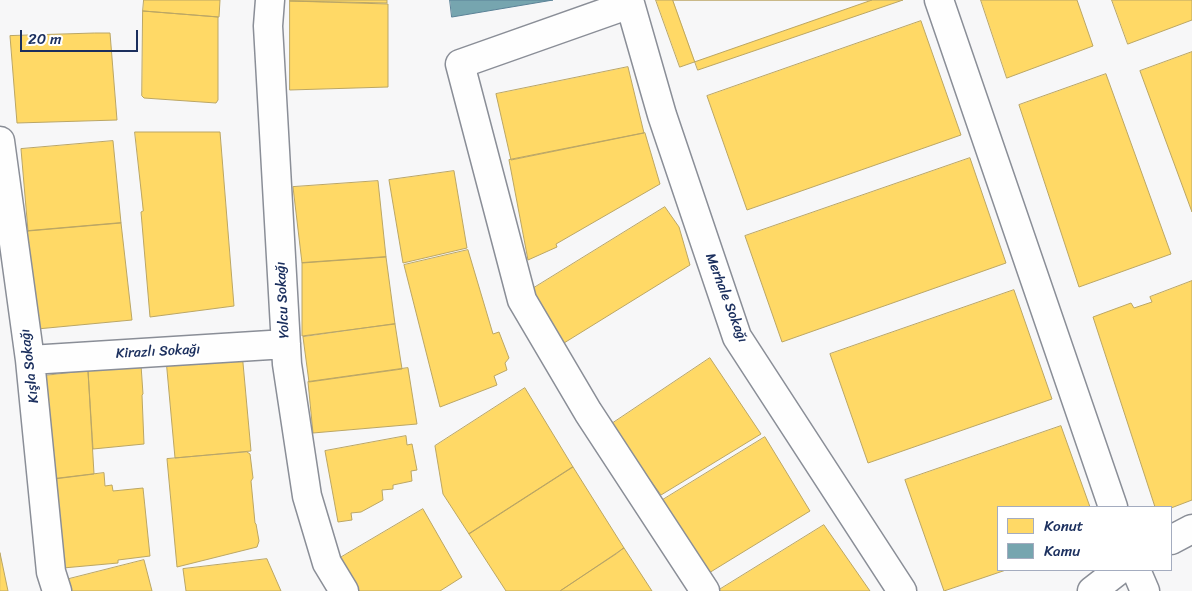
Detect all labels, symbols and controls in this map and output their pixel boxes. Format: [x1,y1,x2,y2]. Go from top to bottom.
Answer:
scale bar [22,20,140,52]
text: 20 m [28,26,62,52]
street label: Merhale Sokağı [701,251,751,345]
street label: Yolcu Sokağı [273,261,293,339]
street label: Kışla Sokağı [17,328,43,404]
street label: Kirazlı Sokağı [115,341,201,363]
legend [997,506,1172,571]
text: Konut [1044,513,1083,539]
text: Kamu [1044,538,1080,564]

